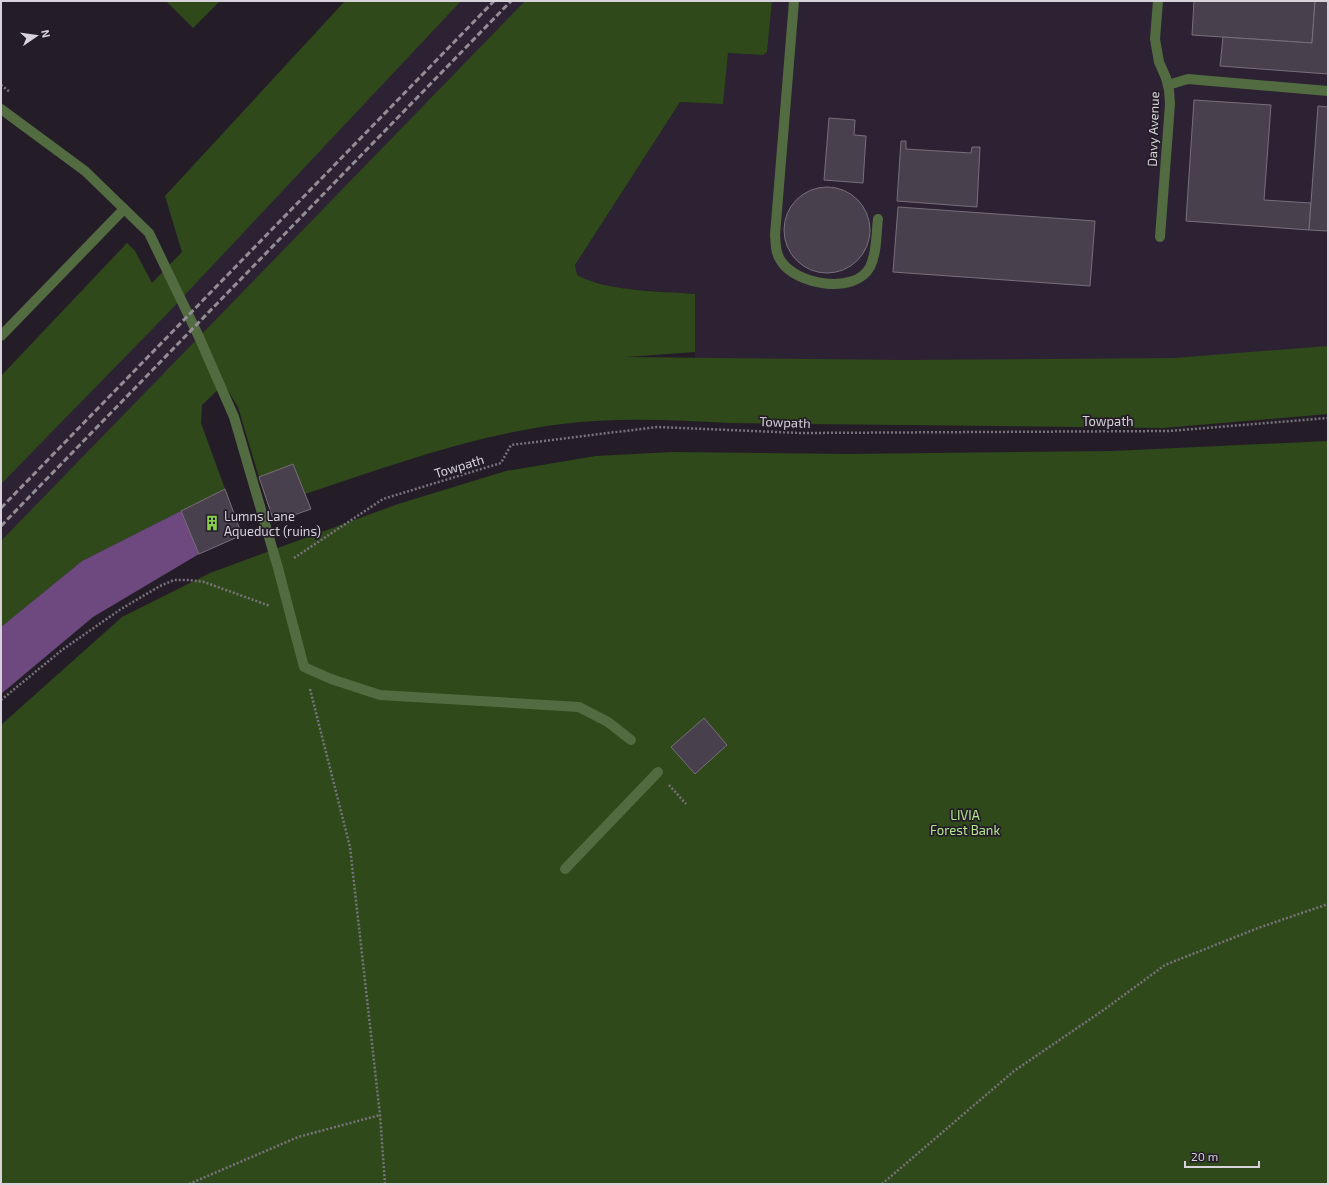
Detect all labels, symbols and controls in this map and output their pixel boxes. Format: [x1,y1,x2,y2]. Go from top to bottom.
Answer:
north arrow [16,16,56,56]
text: N [39,28,53,39]
street label: Davy Avenue [1144,91,1162,167]
street label: Towpath [759,413,811,431]
street label: Towpath [1082,413,1134,429]
street label: Towpath [432,451,486,481]
place label: Lumns Lane Aqueduct (ruins) [224,508,321,539]
building icon: Lumns Lane Aqueduct (ruins) [203,514,221,532]
park label: LIVIA Forest Bank [930,807,1000,838]
scale bar [1185,1143,1259,1169]
text: 20 m [1191,1149,1218,1163]

